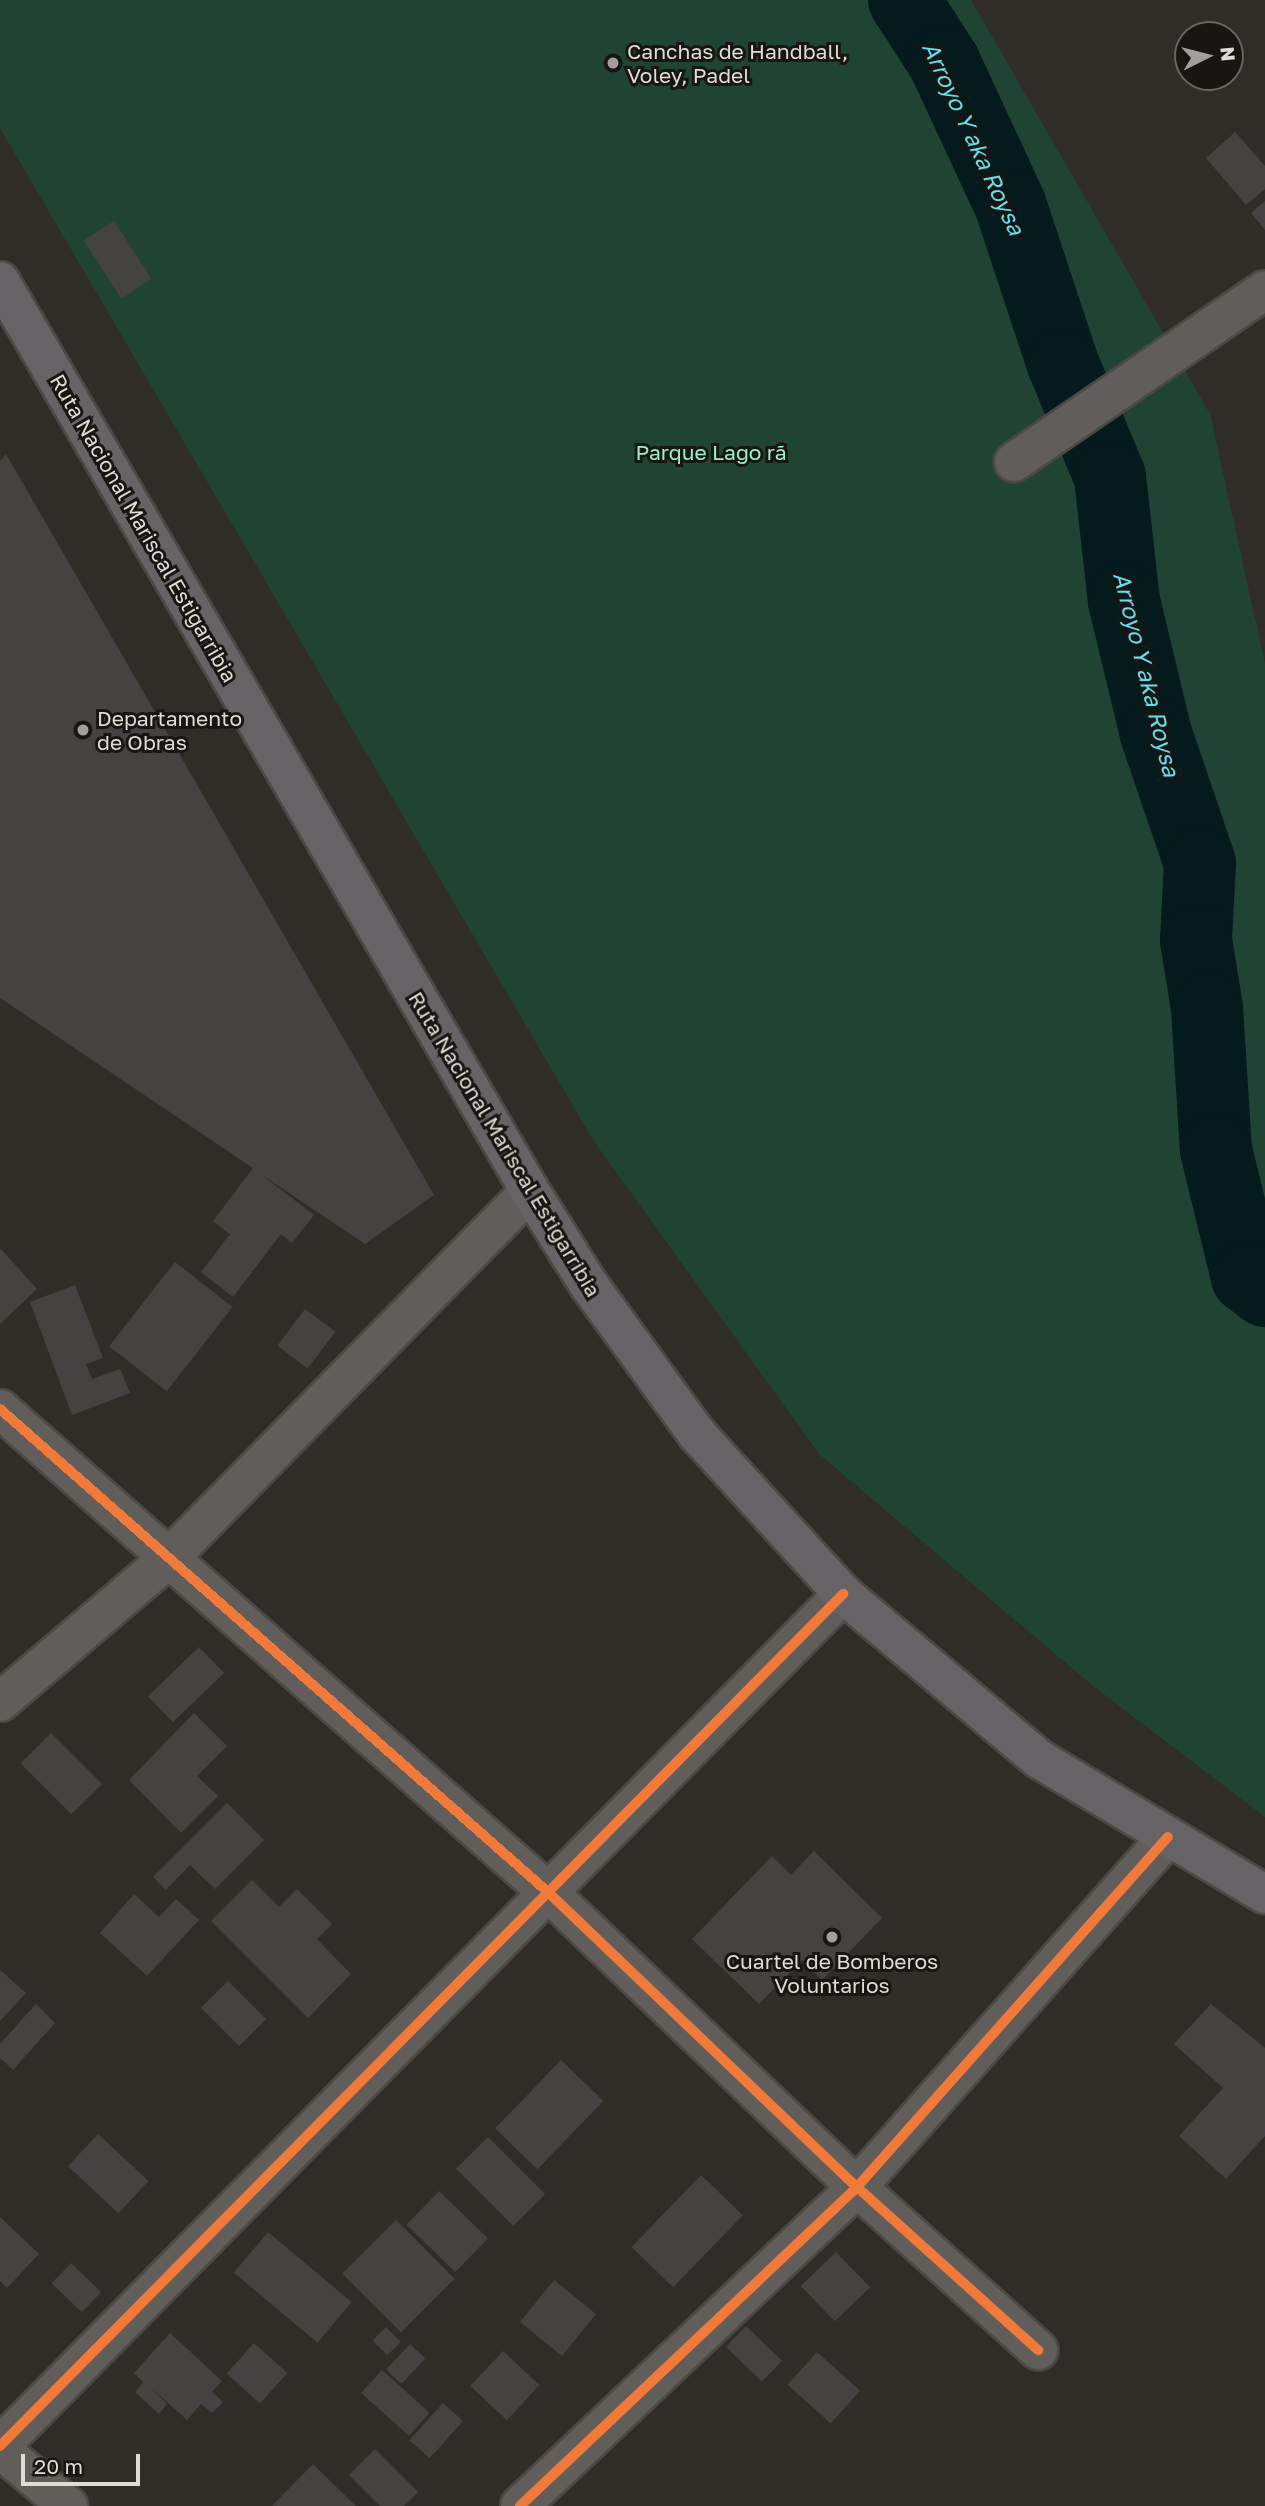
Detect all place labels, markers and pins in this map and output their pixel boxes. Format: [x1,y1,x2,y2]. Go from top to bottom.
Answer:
place label: Canchas de Handball, Voley, Padel [627,38,848,88]
marker: Canchas de Handball, Voley, Padel [605,55,621,71]
place label: Departamento de Obras [97,705,242,755]
marker: Departamento de Obras [75,722,91,738]
marker: Cuartel de Bomberos Voluntarios [824,1929,840,1945]
place label: Cuartel de Bomberos Voluntarios [726,1948,938,1998]

